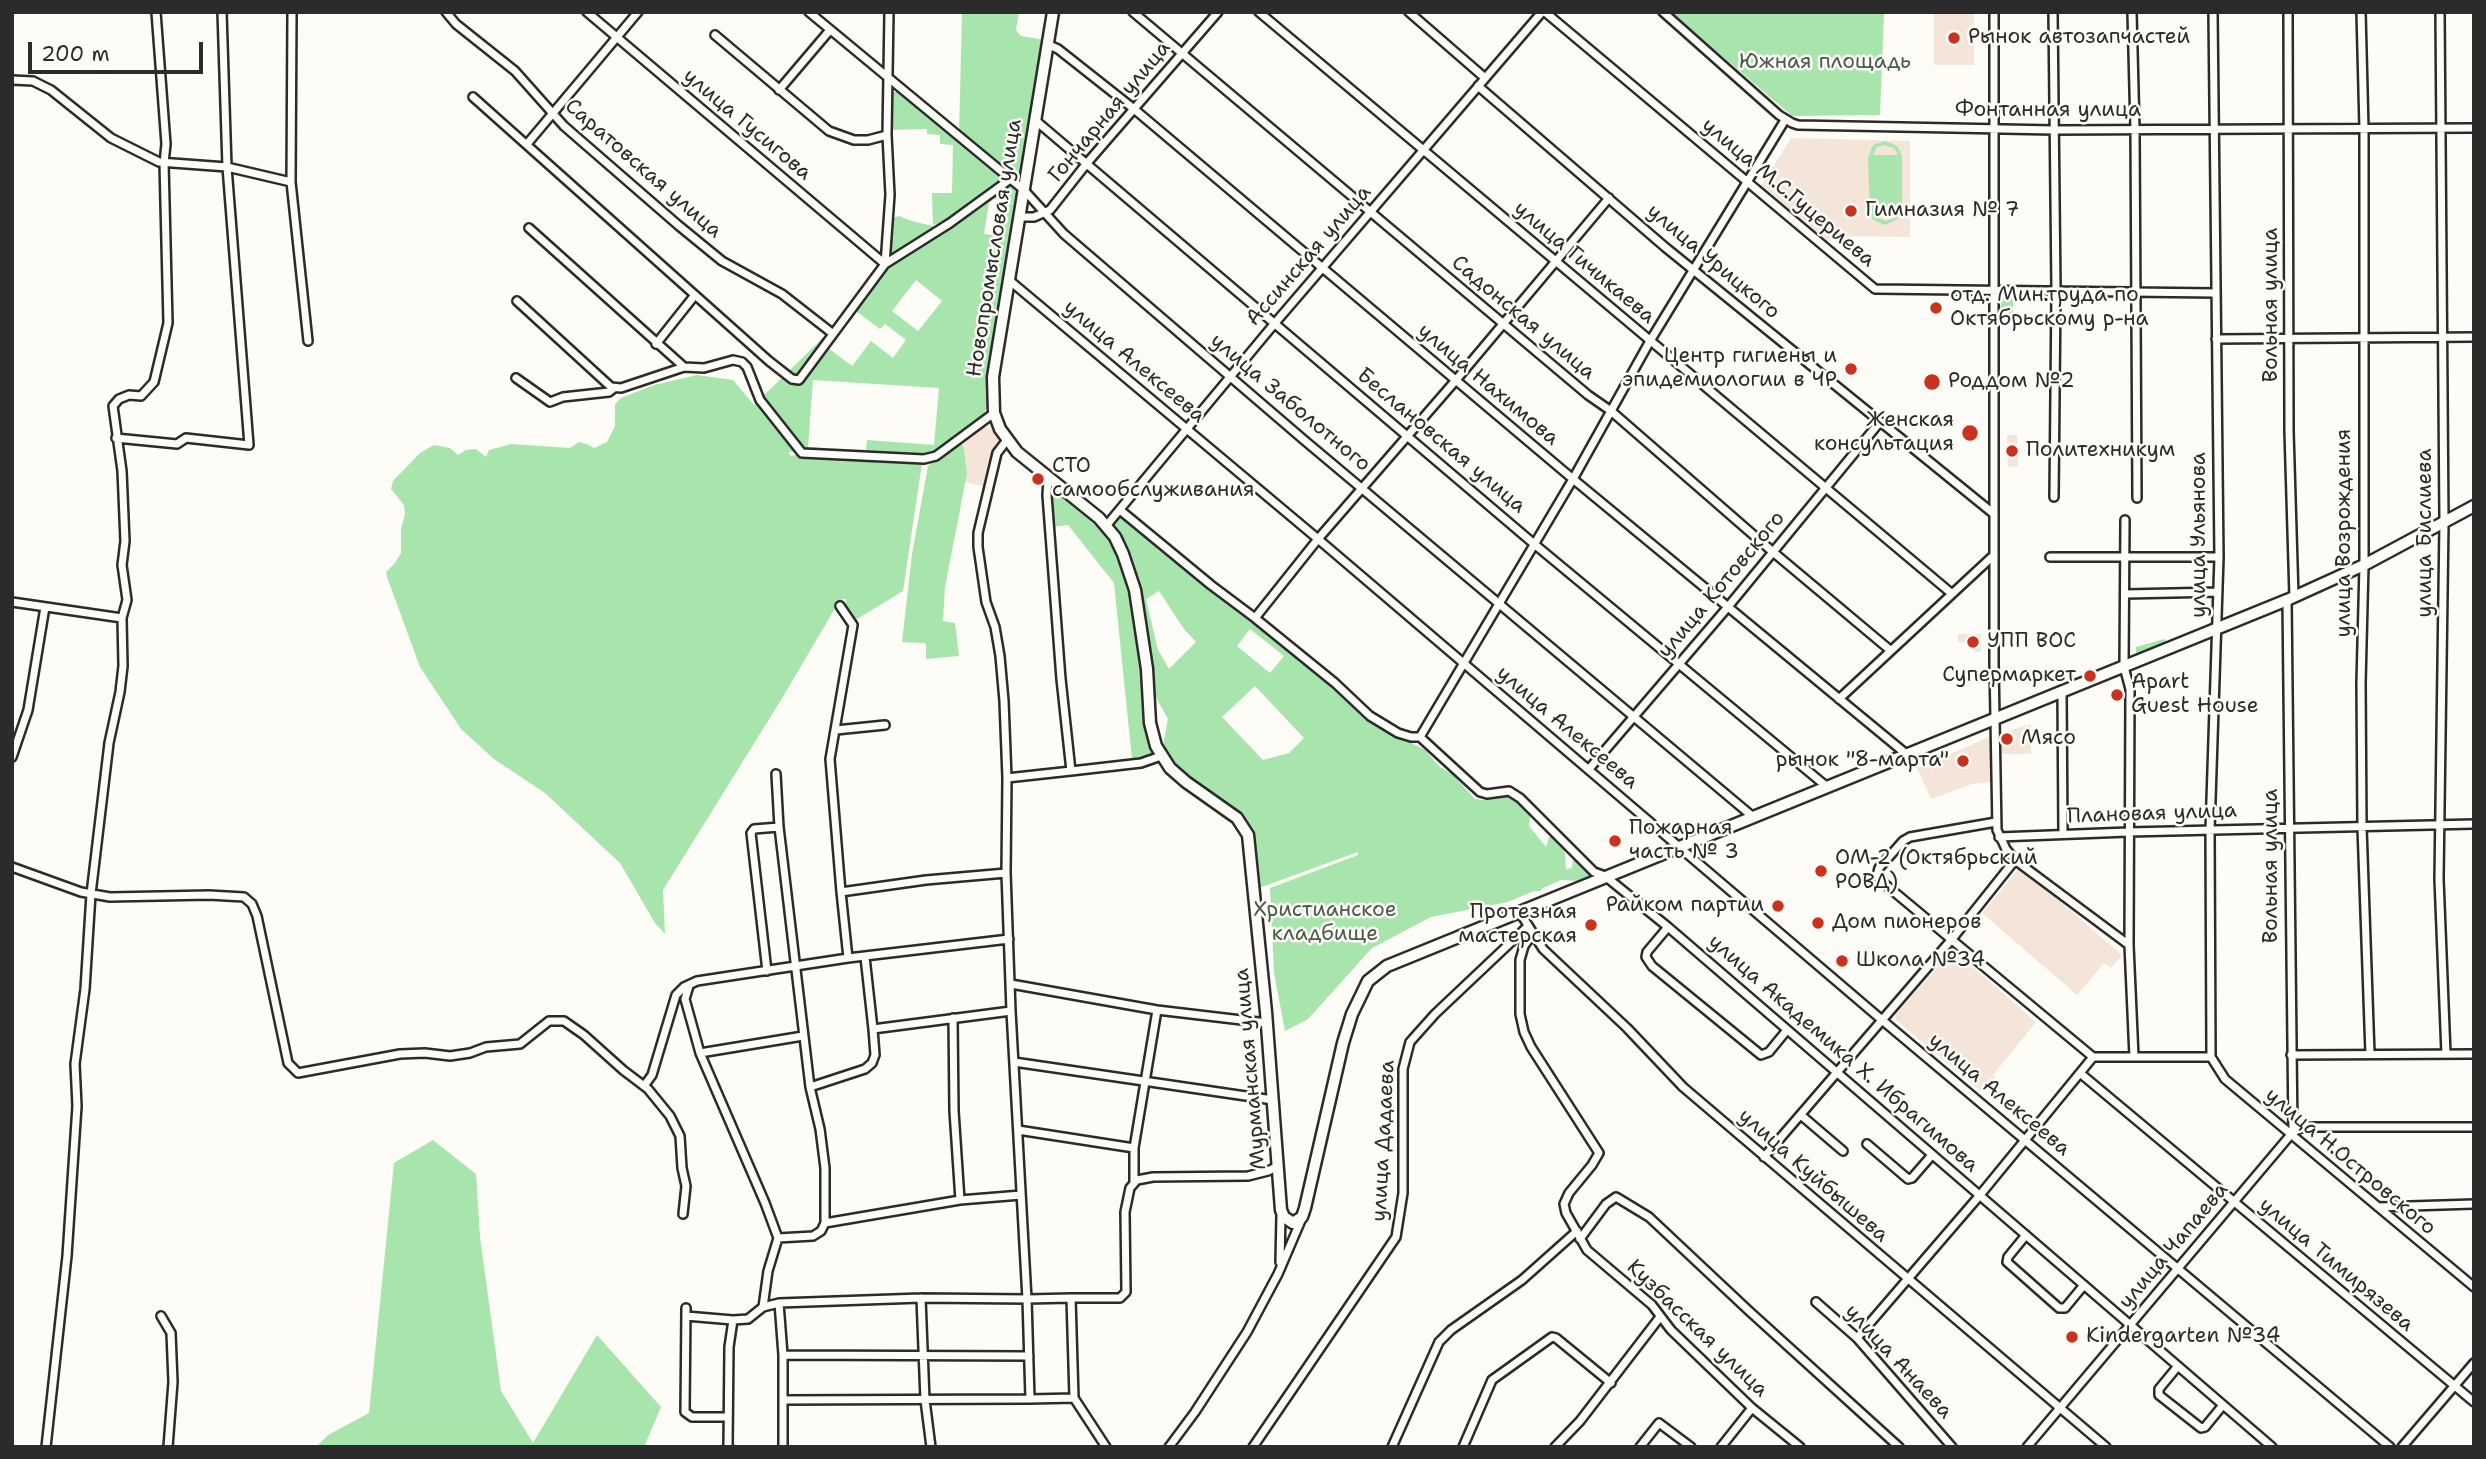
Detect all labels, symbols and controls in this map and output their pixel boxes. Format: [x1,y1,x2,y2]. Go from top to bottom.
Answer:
place label: Рынок автозапчастей [1968,25,2190,51]
scale bar [32,28,206,72]
marker: Рынок автозапчастей [1946,30,1962,46]
street label: Гончарная улица [1044,36,1176,188]
text: 200 m [41,40,110,68]
park label: Южная площадь [1739,50,1911,76]
street label: улица Гусигова [678,64,816,186]
street label: Саратовская улица [559,94,727,244]
street label: Фонтанная улица [1955,98,2141,124]
street label: улица М.С.Гуцериева [1696,113,1880,273]
street label: Новопромысловая улица [962,117,1028,379]
street label: Ассинская улица [1241,181,1377,331]
street label: улица Гичикаева [1508,196,1660,330]
place label: Гимназия № 7 [1865,198,2019,224]
street label: улица Урицкого [1641,199,1785,325]
marker: Гимназия № 7 [1843,203,1859,219]
street label: Вольная улица [2259,228,2285,382]
street label: Садонская улица [1446,251,1600,385]
place label: отд. Мин.труда по Октябрьскому р-на [1950,283,2149,333]
street label: улица Алексеева [1058,295,1210,429]
marker: отд. Мин.труда по Октябрьскому р-на [1928,300,1944,316]
street label: улица Нахимова [1412,319,1564,451]
street label: улица Заболотного [1205,329,1375,477]
place label: Центр гигиены и эпидемиологии в ЧР [1622,344,1837,394]
marker: Центр гигиены и эпидемиологии в ЧР [1843,361,1859,377]
street label: Беслановская улица [1351,363,1531,519]
place label: Роддом №2 [1948,369,2075,395]
marker: Роддом №2 [1922,372,1942,392]
place label: Женская консультация [1814,408,1954,458]
marker: Женская консультация [1960,423,1980,443]
street label: улица Возрождения [2332,429,2358,637]
place label: Политехникум [2026,438,2175,464]
marker: Политехникум [2004,443,2020,459]
street label: улица Бислиева [2413,449,2439,617]
street label: улица Ульянова [2187,452,2213,618]
place label: СТО самообслуживания [1052,454,1255,504]
marker: СТО самообслуживания [1030,471,1046,487]
street label: улица Котовского [1653,506,1791,664]
place label: УПП ВОС [1987,629,2076,655]
marker: УПП ВОС [1965,634,1981,650]
street label: улица Алексеева [1491,661,1643,795]
place label: Супермаркет [1942,663,2076,689]
marker: Супермаркет [2082,668,2098,684]
place label: Apart Guest House [2131,670,2259,720]
marker: Apart Guest House [2109,687,2125,703]
place label: Мясо [2021,726,2076,752]
marker: Мясо [1999,731,2015,747]
place label: рынок "8-марта" [1776,748,1949,774]
marker: рынок "8-марта" [1955,753,1971,769]
street label: Вольная улица [2259,789,2285,943]
street label: Плановая улица [2067,798,2237,830]
place label: Пожарная часть № 3 [1629,816,1739,866]
marker: Пожарная часть № 3 [1607,833,1623,849]
place label: ОМ-2 (Октябрьский РОВД) [1835,846,2038,896]
marker: ОМ-2 (Октябрьский РОВД) [1813,863,1829,879]
place label: Райком партии [1606,893,1764,919]
park label: Христианское кладбище [1253,898,1397,948]
marker: Райком партии [1770,898,1786,914]
place label: Протезная мастерская [1458,900,1577,950]
place label: Дом пионеров [1832,910,1981,936]
marker: Дом пионеров [1810,915,1826,931]
marker: Протезная мастерская [1583,917,1599,933]
street label: улица Академика Х. Ибрагимова [1703,930,1983,1178]
place label: Школа №34 [1856,948,1985,974]
marker: Школа №34 [1834,953,1850,969]
street label: Мурманская улица [1230,967,1272,1171]
street label: улица Алексеева [1923,1028,2075,1162]
street label: улица Дадаева [1367,1060,1401,1222]
street label: улица Н.Островского [2259,1083,2441,1241]
street label: улица Куйбышева [1733,1104,1893,1248]
street label: улица Чапаева [2114,1178,2234,1314]
street label: улица Тимирязева [2253,1193,2419,1337]
street label: Кузбасская улица [1621,1255,1773,1403]
street label: улица Анаева [1839,1300,1957,1424]
place label: Kindergarten №34 [2086,1324,2280,1350]
marker: Kindergarten №34 [2064,1329,2080,1345]

